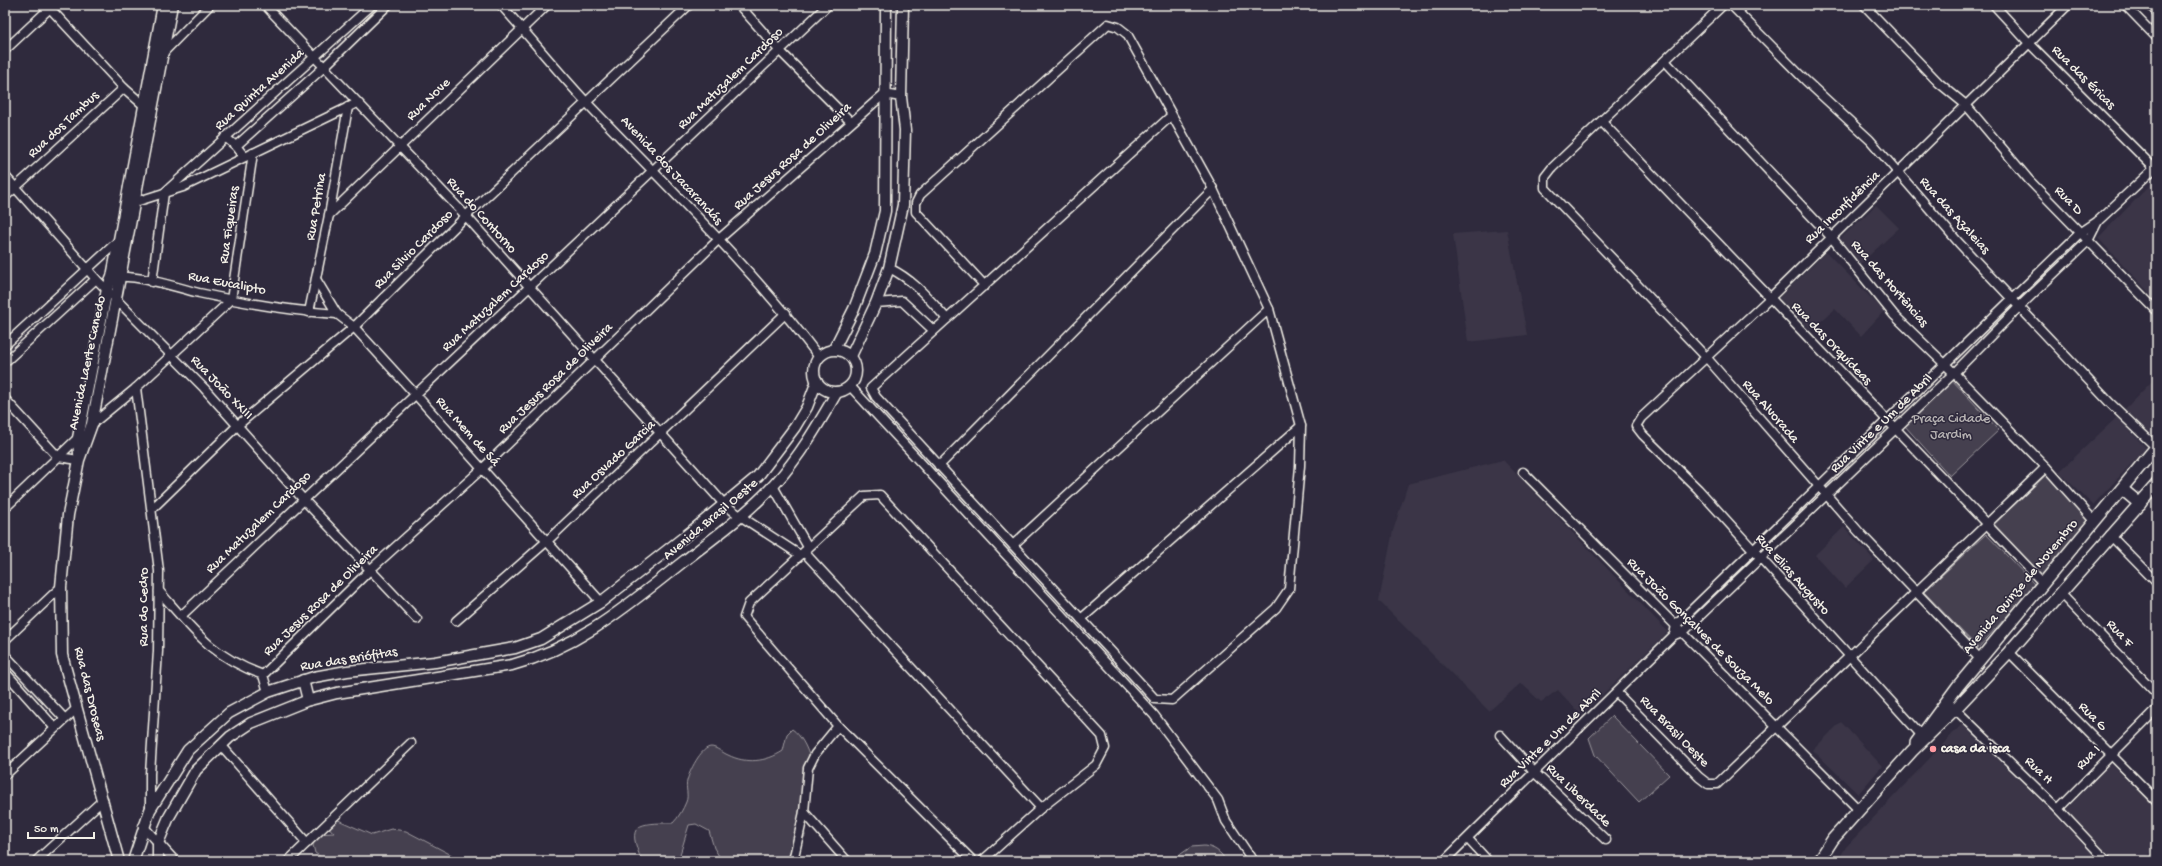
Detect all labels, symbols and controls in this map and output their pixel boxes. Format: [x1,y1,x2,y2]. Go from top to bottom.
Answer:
street label: Rua Matuzalem Cardoso [675,24,787,134]
street label: Rua das Éricas [2047,42,2119,114]
street label: Rua Quinta Avenida [212,44,309,135]
street label: Rua Nove [403,74,455,125]
street label: Rua dos Tambus [25,87,104,162]
street label: Rua Jesus Rosa de Oliveira [730,99,856,215]
street label: Avenida dos Jacarandás [616,113,726,230]
street label: Rua Inconfidência [1802,167,1885,248]
street label: Rua Petrina [303,171,331,242]
street label: Rua do Contorno [442,174,520,258]
street label: Rua das Azaleias [1915,174,1994,259]
street label: Rua D [2050,183,2087,220]
street label: Rua Fiqueiras [216,184,244,265]
street label: Rua Silvio Cardoso [371,207,457,293]
street label: Rua das Hortências [1847,237,1932,332]
street label: Rua Matuzalem Cardoso [439,248,553,356]
street label: Rua Eucalipto [187,268,267,300]
street label: Avenida Laerte Canedo [65,294,111,432]
street label: Rua das Orquídeas [1787,299,1876,390]
street label: Rua Jesus Rosa de Oliveira [495,319,618,438]
street label: Rua João XXIII [186,352,256,424]
street label: Rua Vinte e Um de Abril [1827,371,1937,477]
street label: Rua Alvorada [1738,377,1803,448]
street label: Rua Mem de Sá [431,394,504,471]
park label: Praça Cidade Jardim [1911,411,1991,444]
street label: Rua Osvado Garcia [569,416,660,503]
street label: Rua Matuzalem Cardoso [203,468,315,578]
street label: Avenida Brasil Oeste [660,475,763,565]
street label: Avenida Quinze de Novembro [1959,516,2083,658]
street label: Rua Elias Augusto [1751,531,1833,619]
street label: Rua Jesus Rosa de Oliveira [260,541,383,660]
street label: Rua João Gonçalves de Souza Melo [1623,555,1777,709]
street label: Rua do Cedro [136,567,153,647]
street label: Rua F [2102,616,2137,652]
street label: Rua das Briófitas [299,644,399,676]
street label: Rua das Droseas [69,645,109,743]
street label: Rua Vinte e Um de Abril [1496,686,1606,792]
street label: Rua Brasil Oeste [1636,693,1713,772]
street label: Rua G [2074,699,2111,736]
place label: casa da isca [1941,741,2011,758]
street label: Rua I [2073,742,2105,774]
marker: casa da isca [1928,744,1938,754]
street label: Rua H [2020,753,2056,789]
street label: Rua Liberdade [1542,761,1615,832]
scale bar [28,814,94,840]
text: 50 m [34,823,59,837]

